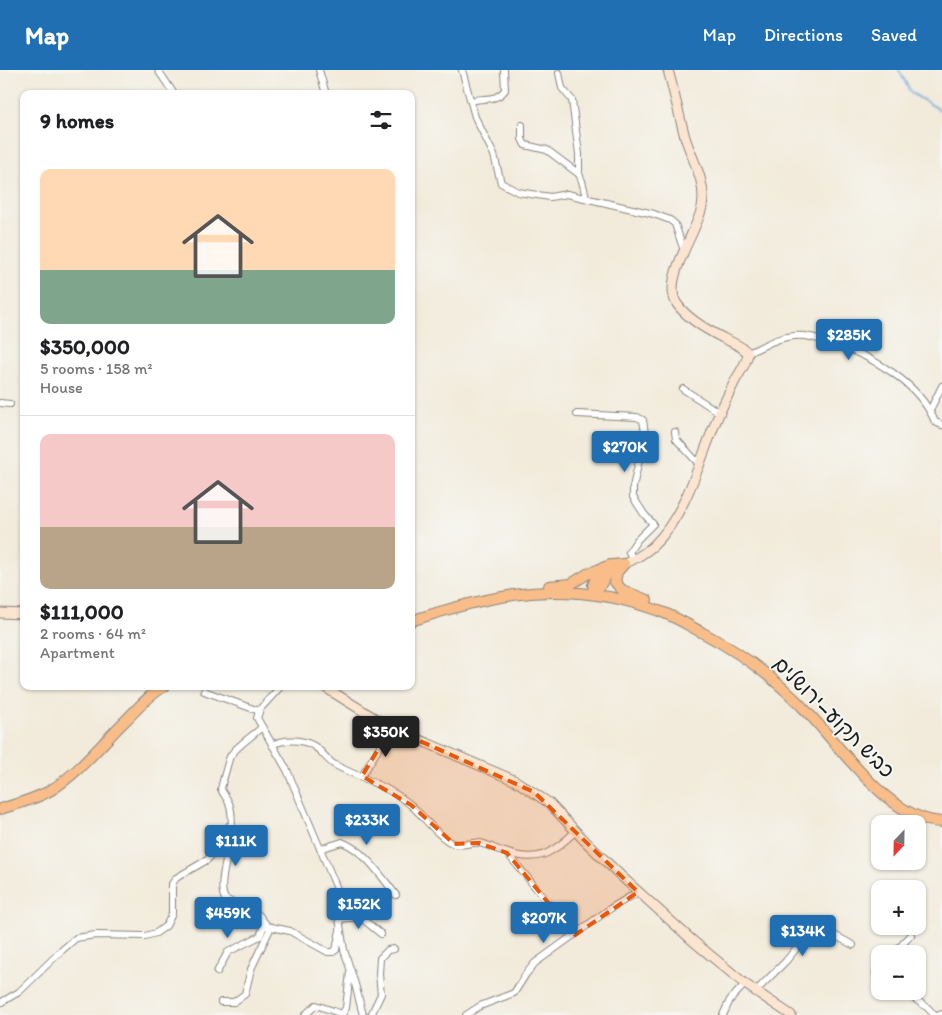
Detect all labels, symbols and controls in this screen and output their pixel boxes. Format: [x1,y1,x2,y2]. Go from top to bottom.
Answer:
text: Map [25,21,69,50]
text: Map [703,24,736,46]
text: Directions [764,24,843,46]
text: Saved [871,24,917,46]
icon: filters [367,106,395,134]
text: 9 homes [40,108,114,133]
icon: home [173,201,263,291]
pin: $285K [814,318,884,361]
text: $285K [827,325,871,344]
text: $350,000 [40,334,130,359]
text: 5 rooms · 158 m² [40,359,152,378]
text: House [40,378,83,397]
pin: $270K [590,430,660,473]
text: $270K [603,437,647,456]
icon: home [173,467,263,557]
text: $111,000 [40,599,124,624]
text: 2 rooms · 64 m² [40,624,146,643]
text: Apartment [40,643,115,662]
street label: כביש תקוע–ירושלים [768,651,900,783]
pin: $350K [351,716,421,758]
text: $350K [363,722,409,741]
pin: $233K [332,804,402,846]
text: $233K [345,810,389,829]
north arrow [871,815,926,870]
map controls [871,815,926,1000]
pin: $111K [201,824,271,867]
text: $111K [216,831,256,850]
button: + [871,880,926,935]
pin: $152K [324,888,394,930]
text: $152K [338,894,380,913]
pin: $459K [193,896,263,939]
pin: $207K [509,902,579,944]
text: $459K [206,903,250,922]
text: $207K [522,908,566,927]
pin: $134K [768,914,838,957]
text: $134K [781,921,825,940]
button: − [871,945,926,1000]

